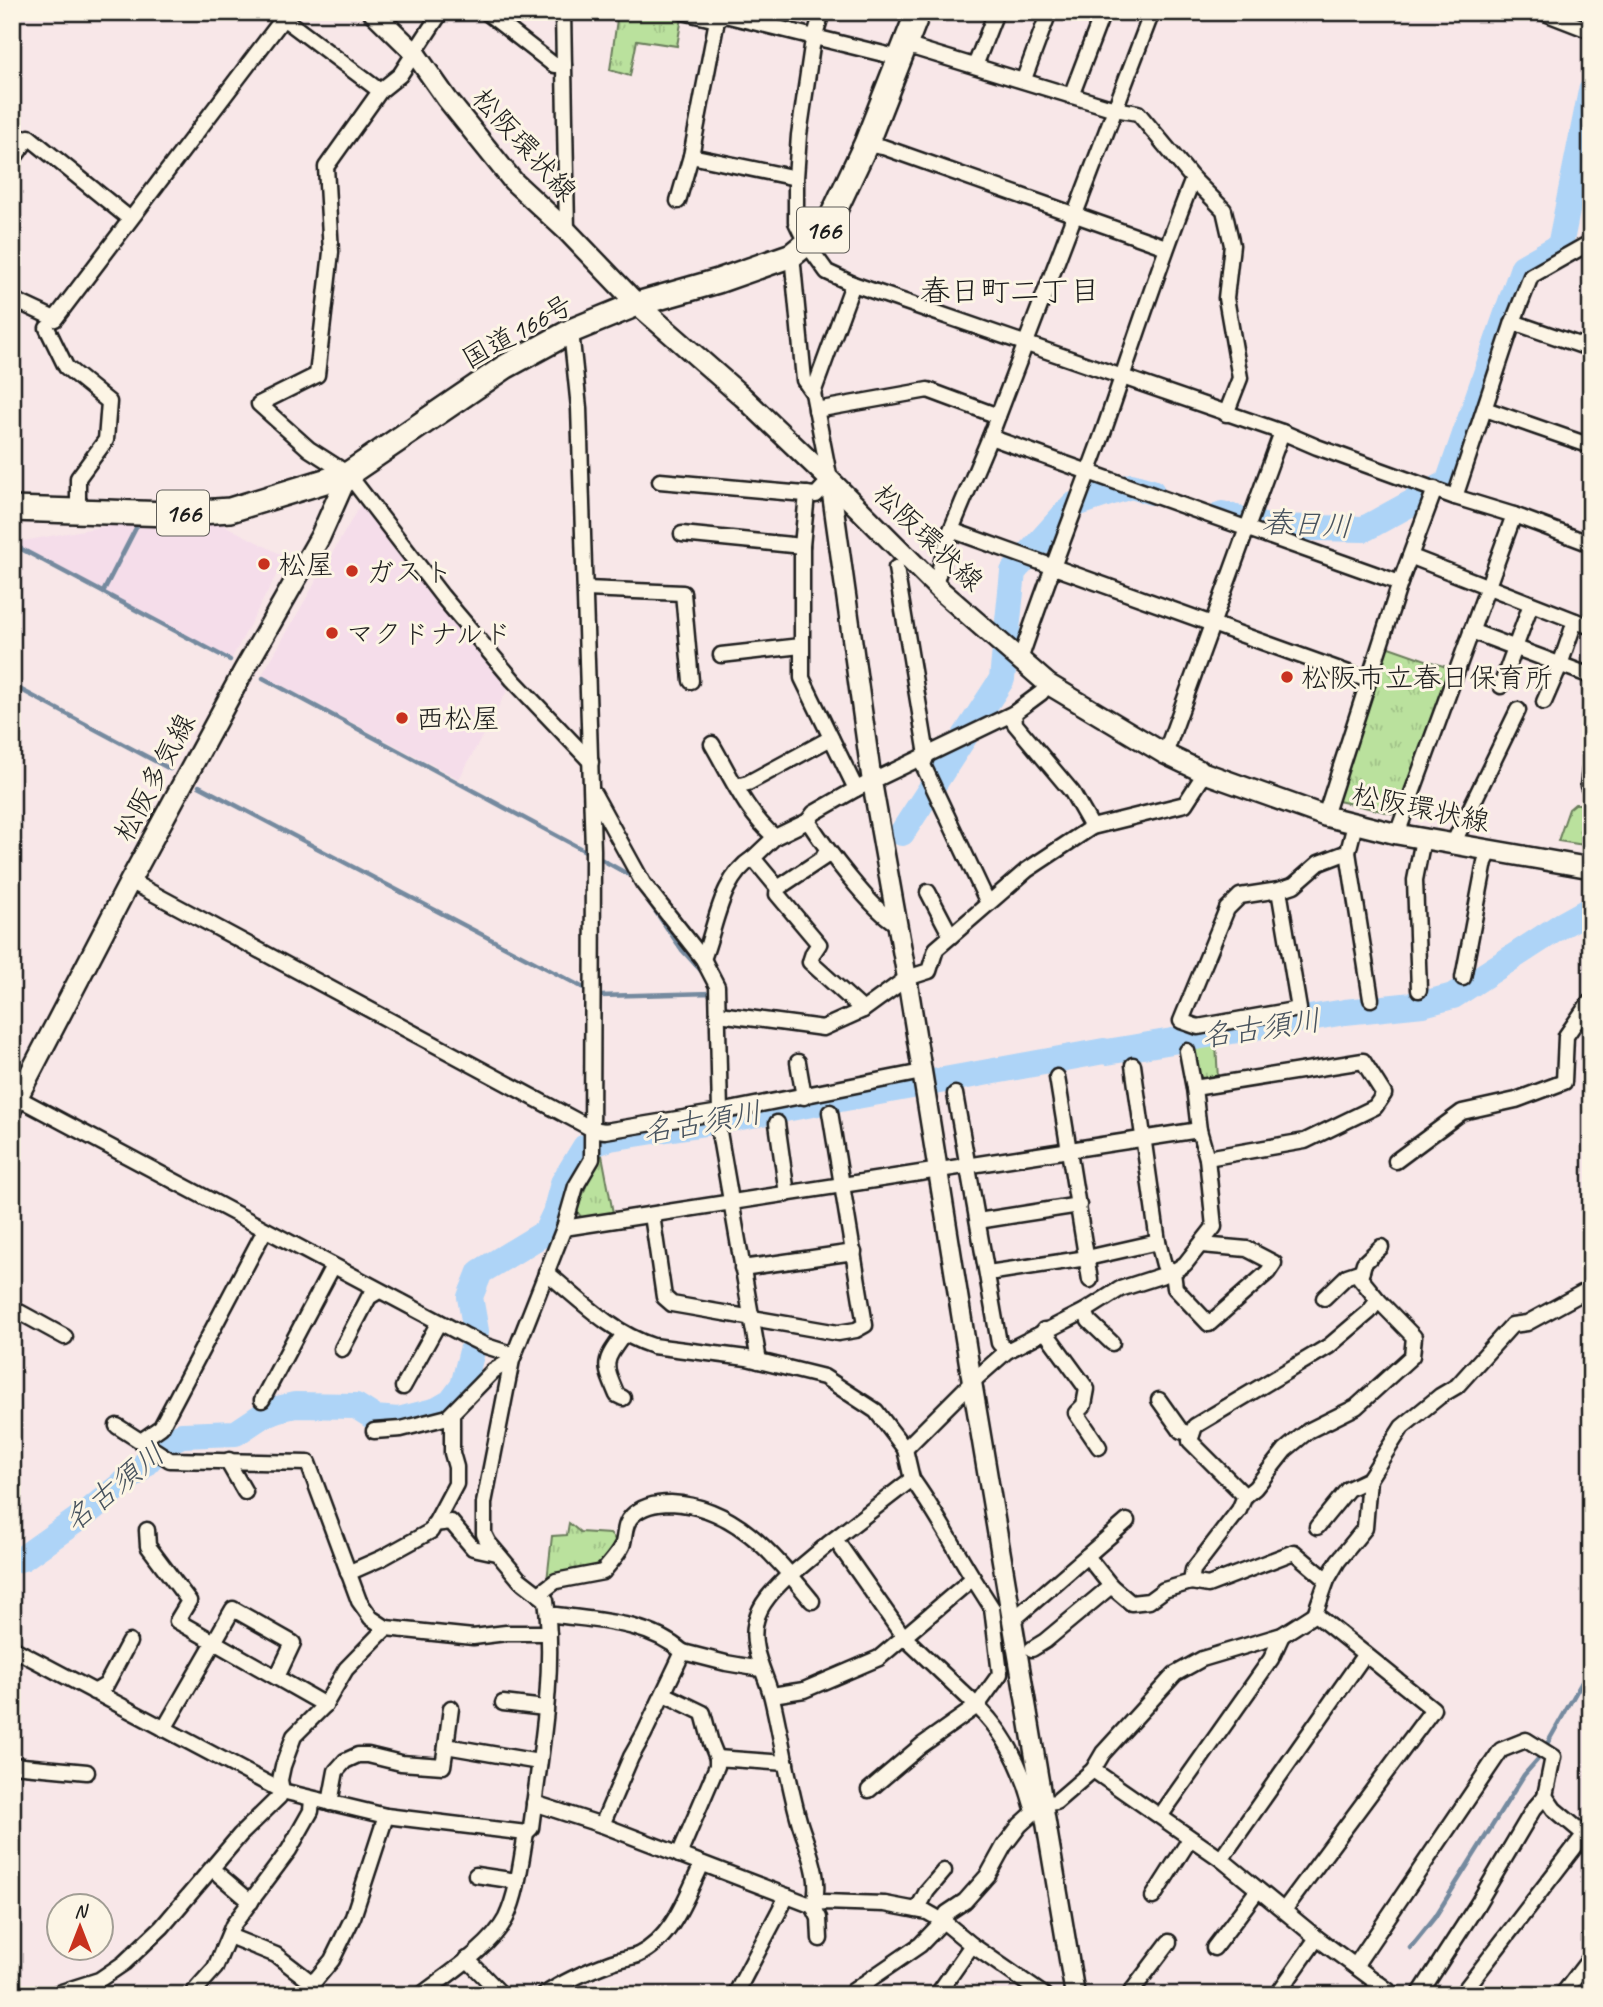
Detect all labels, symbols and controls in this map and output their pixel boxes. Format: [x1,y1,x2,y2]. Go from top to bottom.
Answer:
street label: 松阪環状線 [465,81,584,208]
road number: 166 [797,207,849,252]
district label: 春日町二丁目 [920,272,1100,310]
street label: 国道166号 [455,287,579,376]
street label: 松阪環状線 [866,476,991,599]
road number: 166 [157,491,209,536]
water label: 春日川 [1261,503,1353,545]
place label: 松屋 [278,547,334,582]
place label: ガスト [366,554,453,589]
marker: 松屋 [256,556,272,572]
marker: ガスト [344,563,360,579]
place label: マクドナルド [346,616,512,651]
marker: マクドナルド [324,625,340,641]
place label: 松阪市立春日保育所 [1301,660,1553,695]
marker: 松阪市立春日保育所 [1279,669,1295,685]
place label: 西松屋 [416,701,500,736]
street label: 松阪多気線 [106,707,203,847]
marker: 西松屋 [394,710,410,726]
street label: 松阪環状線 [1349,776,1493,839]
water label: 名古須川 [1199,1001,1323,1055]
water label: 名古須川 [640,1093,764,1151]
water label: 名古須川 [55,1434,173,1540]
north arrow [46,1892,116,1962]
text: N [74,1899,89,1923]

